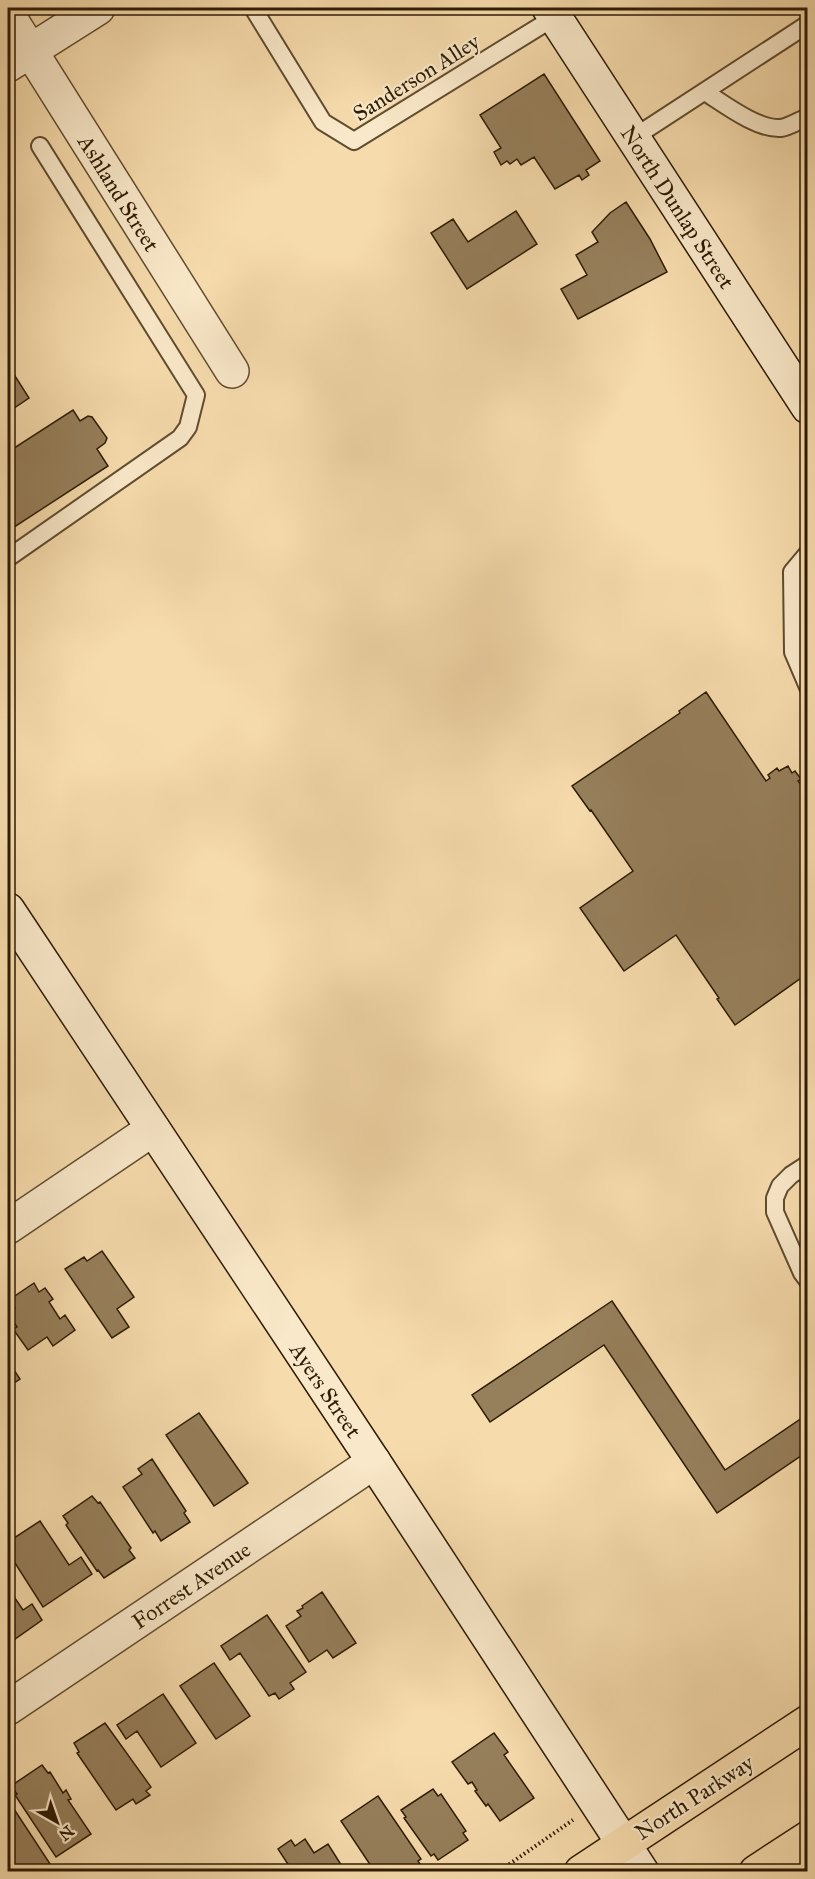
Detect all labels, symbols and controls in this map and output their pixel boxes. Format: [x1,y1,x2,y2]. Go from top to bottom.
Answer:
street label: Sanderson Alley [348,27,485,127]
street label: North Dunlap Street [615,121,741,294]
street label: Ashland Street [71,129,165,257]
street label: Ayers Street [283,1337,367,1443]
street label: Forrest Avenue [127,1536,256,1635]
street label: North Parkway [630,1749,759,1846]
north arrow [27,1792,87,1852]
text: N [55,1821,78,1845]

